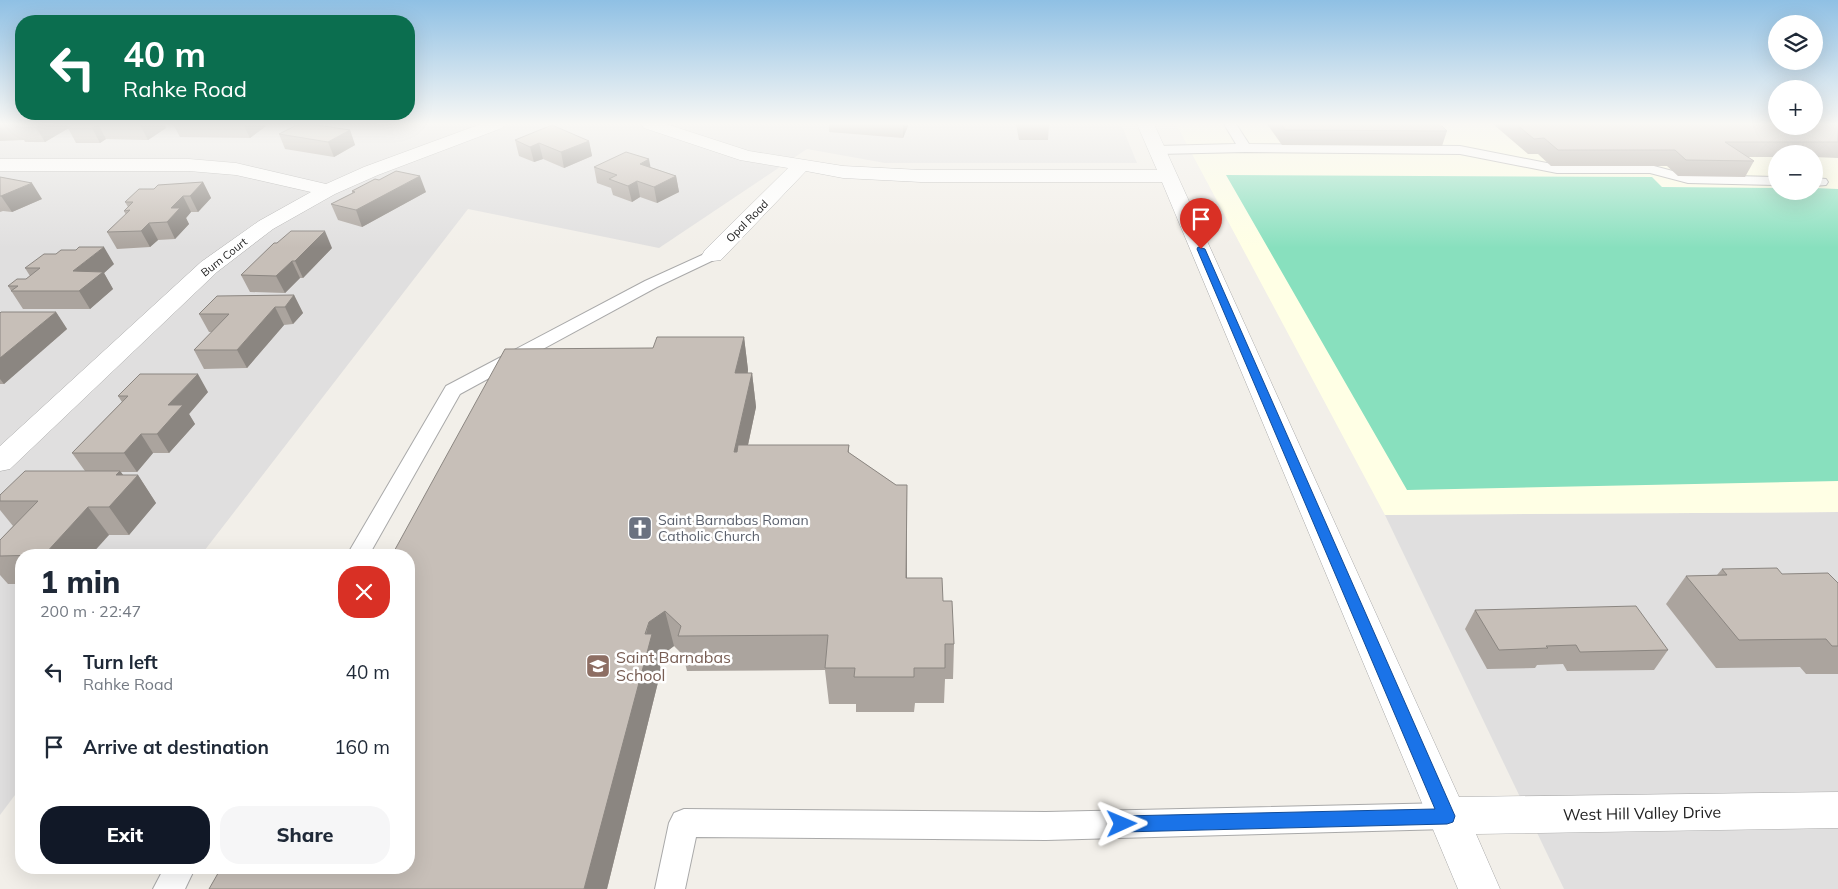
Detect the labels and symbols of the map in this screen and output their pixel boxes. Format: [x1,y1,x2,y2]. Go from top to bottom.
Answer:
street label: Opal Road [723,197,771,245]
pin [1180,198,1222,249]
street label: Burn Court [198,234,250,279]
place label: Saint Barnabas Roman Catholic Church [658,511,809,545]
church icon: Saint Barnabas Roman Catholic Church [627,515,653,541]
place label: Saint Barnabas School [616,647,731,685]
school or university icon: Saint Barnabas School [585,653,611,679]
position arrow [1095,797,1147,849]
street label: West Hill Valley Drive [1563,802,1721,824]

